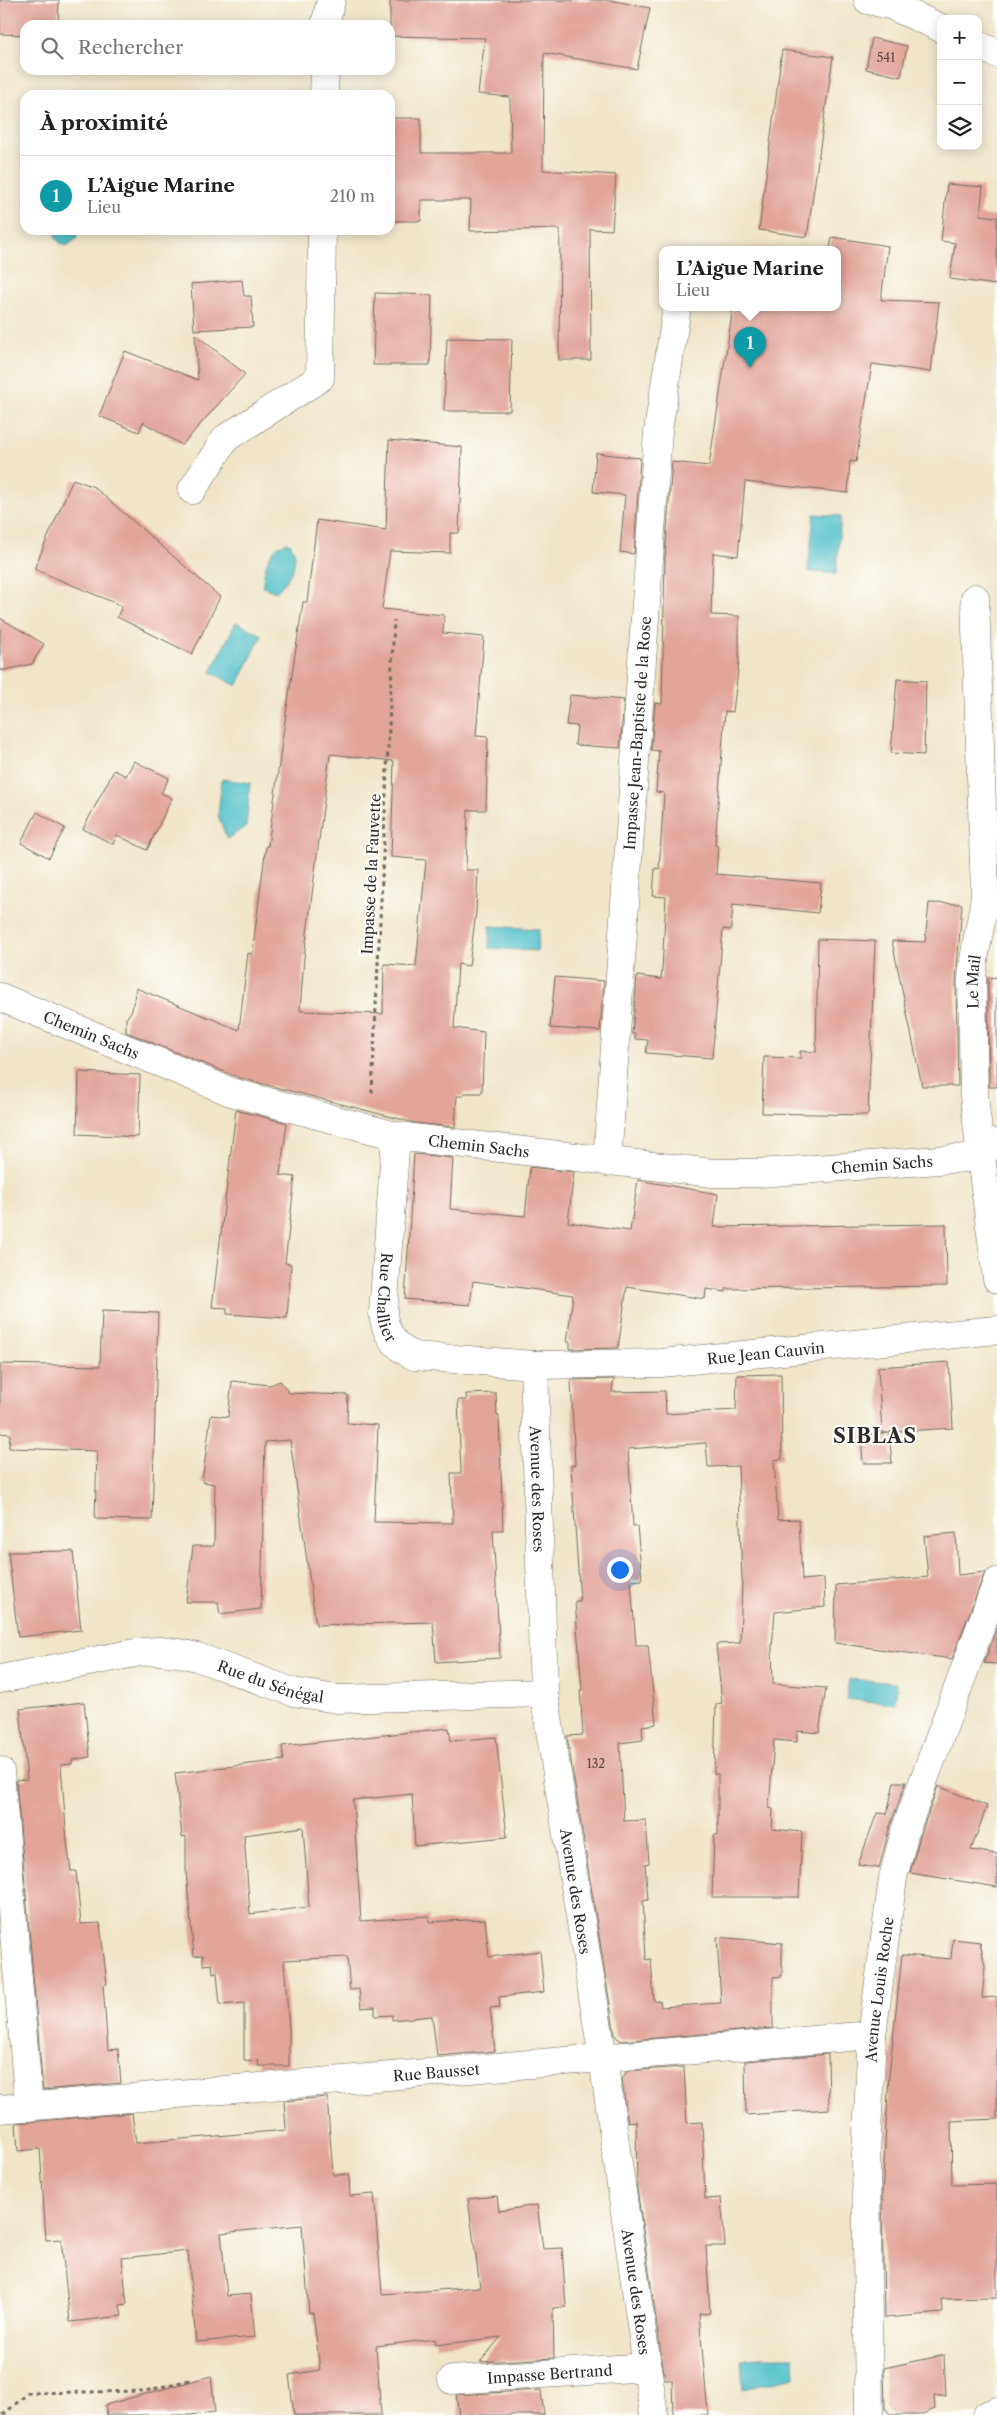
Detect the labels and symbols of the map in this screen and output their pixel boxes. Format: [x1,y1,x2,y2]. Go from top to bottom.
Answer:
house number: 541 [877,50,895,65]
pin: 1 [734,327,766,368]
street label: Impasse Jean-Baptiste de la Rose [619,615,655,851]
street label: Impasse de la Fauvette [357,793,385,955]
street label: Le Mail [962,953,984,1009]
street label: Chemin Sachs [41,1006,142,1063]
street label: Chemin Sachs [427,1130,531,1161]
street label: Chemin Sachs [830,1151,934,1177]
street label: Rue Challier [373,1252,401,1346]
street label: Rue Jean Cauvin [706,1337,826,1368]
street label: Avenue des Roses [526,1424,549,1553]
district label: SIBLAS [833,1424,917,1448]
your location [607,1557,633,1583]
street label: Rue du Sénégal [215,1656,326,1706]
house number: 132 [587,1756,605,1771]
street label: Avenue des Roses [556,1826,595,1955]
street label: Avenue Louis Roche [861,1916,897,2064]
street label: Rue Bausset [392,2059,481,2085]
street label: Avenue des Roses [618,2227,655,2356]
street label: Impasse Bertrand [487,2360,613,2387]

